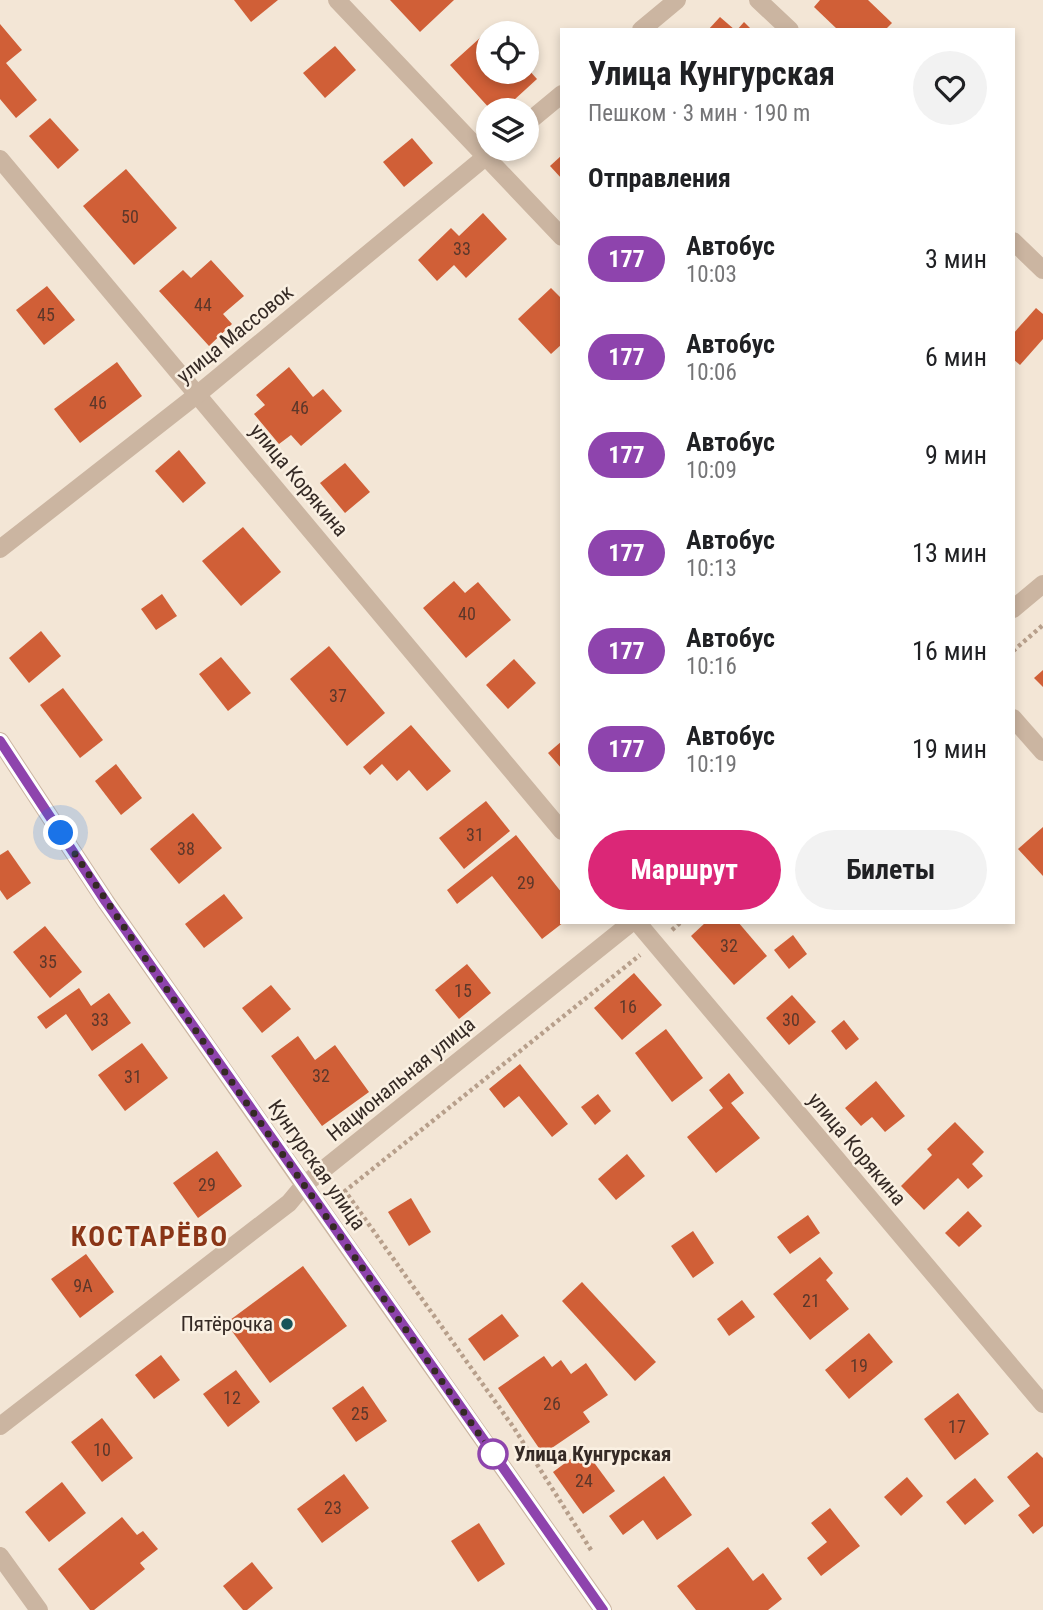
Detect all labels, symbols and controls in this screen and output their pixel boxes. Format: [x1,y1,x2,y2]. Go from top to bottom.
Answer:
map controls [476,21,539,161]
button: locate [476,21,539,84]
button: heart [913,51,987,125]
text: Улица Кунгурская [588,54,835,93]
button: layers [476,98,539,161]
text: Пешком · 3 мин · 190 m [588,100,810,127]
text: Отправления [588,163,731,193]
house number: 50 [121,206,139,227]
text: Автобус [686,231,775,261]
house number: 33 [453,238,471,259]
text: 3 мин [925,244,987,274]
text: 177 [608,245,645,273]
text: 10:03 [686,261,737,288]
street label: улица Массовок [172,280,298,388]
house number: 44 [194,294,212,315]
house number: 45 [37,304,55,325]
text: Автобус [686,329,775,359]
text: 6 мин [925,342,987,372]
text: 177 [608,343,645,371]
text: 10:06 [686,359,737,386]
house number: 46 [89,392,107,413]
house number: 46 [291,397,309,418]
street label: улица Корякина [245,419,353,541]
text: Автобус [686,427,775,457]
text: 9 мин [925,440,987,470]
text: 177 [608,441,645,469]
text: 10:09 [686,457,737,484]
text: Автобус [686,525,775,555]
text: 13 мин [912,538,987,568]
text: 177 [608,539,645,567]
text: 10:13 [686,555,737,582]
house number: 40 [458,603,476,624]
text: Автобус [686,623,775,653]
text: 16 мин [912,636,987,666]
text: 177 [608,637,645,665]
text: 10:16 [686,653,737,680]
house number: 37 [329,685,347,706]
text: Автобус [686,721,775,751]
text: 19 мин [912,734,987,764]
text: 177 [608,735,645,763]
text: 10:19 [686,751,737,778]
your location [43,815,78,850]
house number: 31 [466,824,484,845]
button: Маршрут [588,830,781,910]
button: Билеты [795,830,987,910]
house number: 38 [177,838,195,859]
house number: 29 [517,872,535,893]
house number: 32 [720,935,738,956]
house number: 35 [39,951,57,972]
house number: 15 [454,980,472,1001]
house number: 16 [619,996,637,1017]
house number: 33 [91,1009,109,1030]
house number: 30 [782,1009,800,1030]
street label: Национальная улица [322,1012,480,1146]
house number: 32 [312,1065,330,1086]
house number: 31 [124,1066,142,1087]
street label: улица Корякина [803,1088,911,1210]
street label: Кунгурская улица [263,1095,371,1235]
house number: 29 [198,1174,216,1195]
district label: КОСТАРЁВО [71,1220,229,1253]
house number: 9А [73,1275,93,1296]
house number: 21 [802,1290,820,1311]
place label: Пятёрочка [181,1312,273,1336]
marker: Пятёрочка [279,1316,295,1332]
house number: 19 [850,1355,868,1376]
house number: 12 [223,1387,241,1408]
house number: 26 [543,1393,561,1414]
house number: 25 [351,1403,369,1424]
house number: 17 [948,1416,966,1437]
house number: 10 [93,1439,111,1460]
marker: Улица Кунгурская [478,1439,508,1469]
place label: Улица Кунгурская [514,1442,671,1466]
house number: 24 [575,1470,593,1491]
house number: 23 [324,1497,342,1518]

